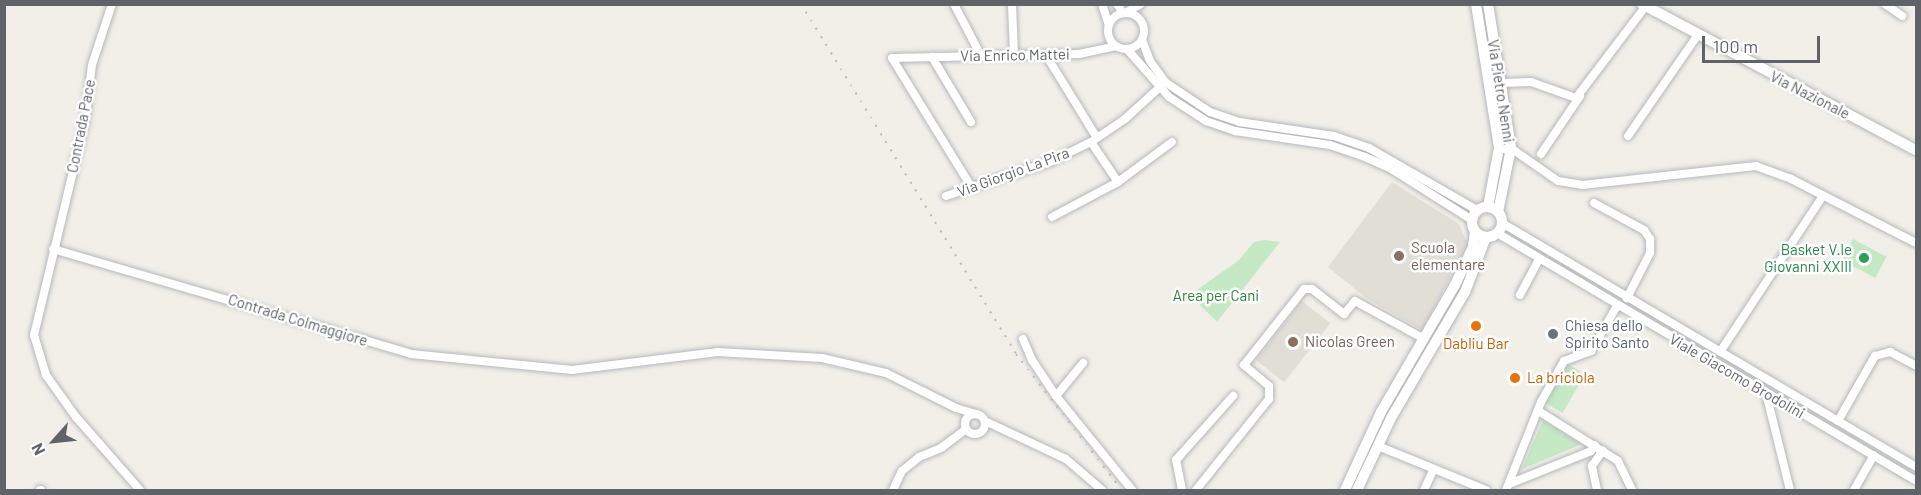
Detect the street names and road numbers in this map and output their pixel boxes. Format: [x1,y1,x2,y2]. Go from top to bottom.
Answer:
street label: Via Pietro Nenni [1484,38,1518,144]
street label: Via Enrico Mattei [960,45,1070,65]
street label: Via Nazionale [1767,67,1853,123]
street label: Contrada Pace [63,78,99,174]
street label: Via Giorgio La Pira [955,143,1071,201]
street label: Contrada Colmaggiore [226,290,370,350]
street label: Viale Giacomo Brodolini [1666,330,1808,422]

